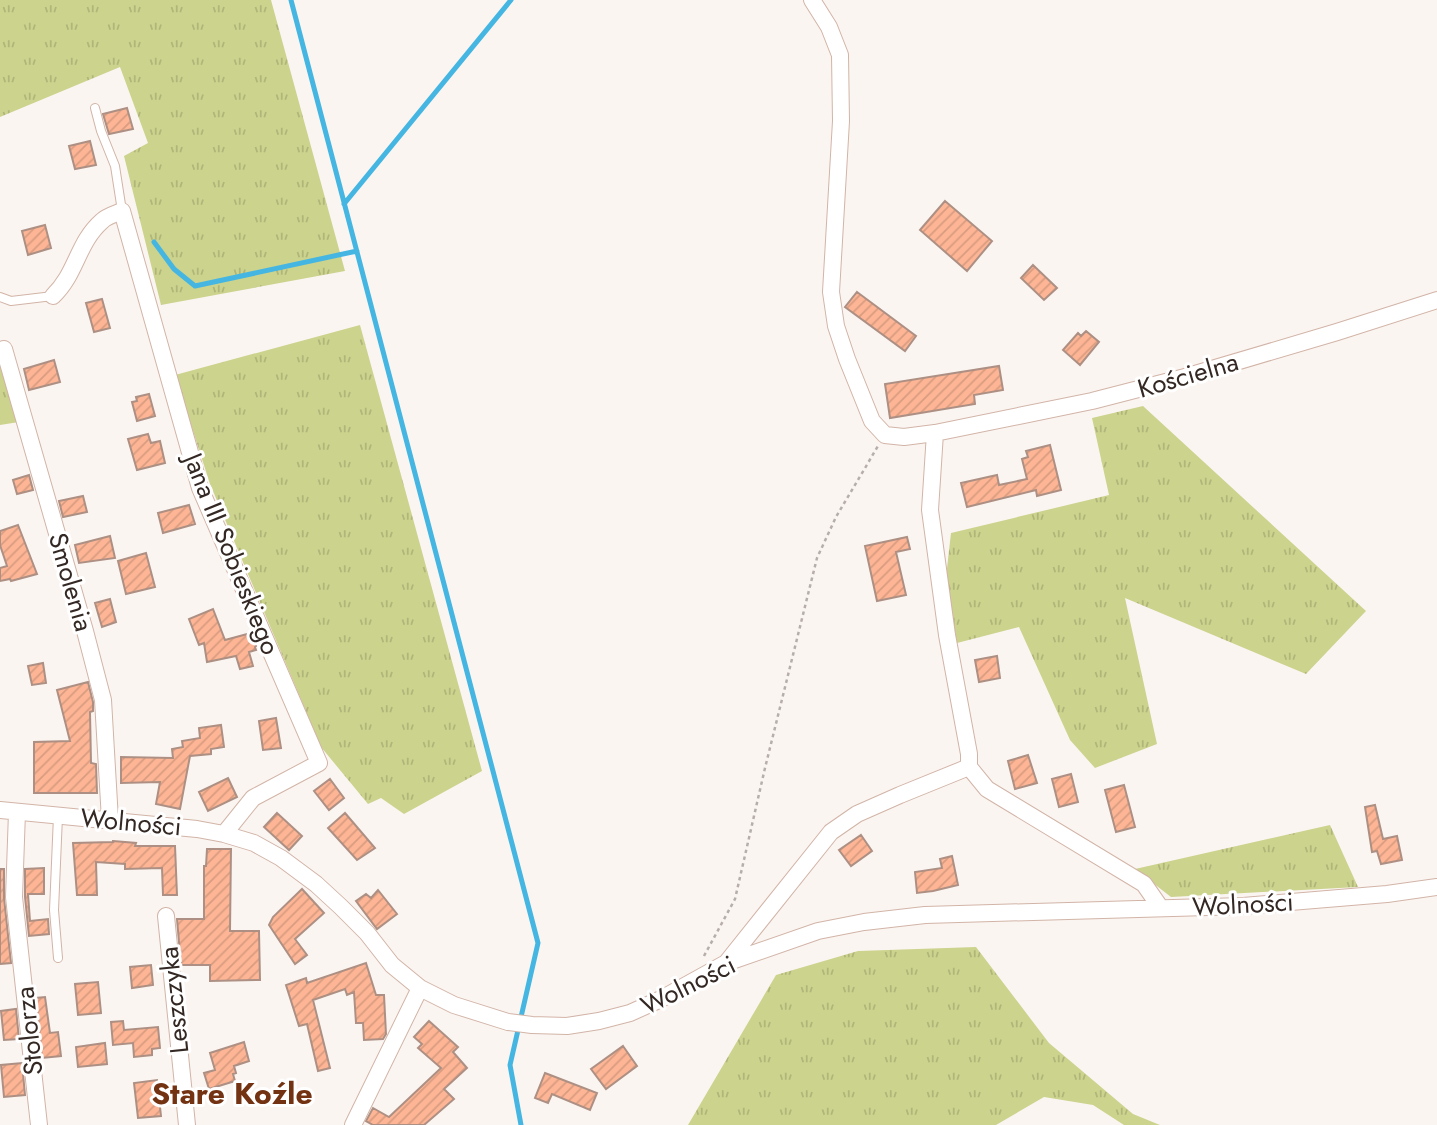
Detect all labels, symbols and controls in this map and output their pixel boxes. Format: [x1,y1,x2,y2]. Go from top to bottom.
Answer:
street label: Kościelna [1133,342,1243,408]
street label: Jana III Sobieskiego [173,445,290,660]
street label: Smolenia [39,528,103,636]
street label: Wolności [79,799,183,845]
street label: Wolności [1191,882,1295,926]
street label: Leszczyka [149,945,199,1055]
street label: Wolności [634,946,742,1024]
street label: Stolorza [5,985,53,1077]
district label: Stare Koźle [151,1072,313,1115]

